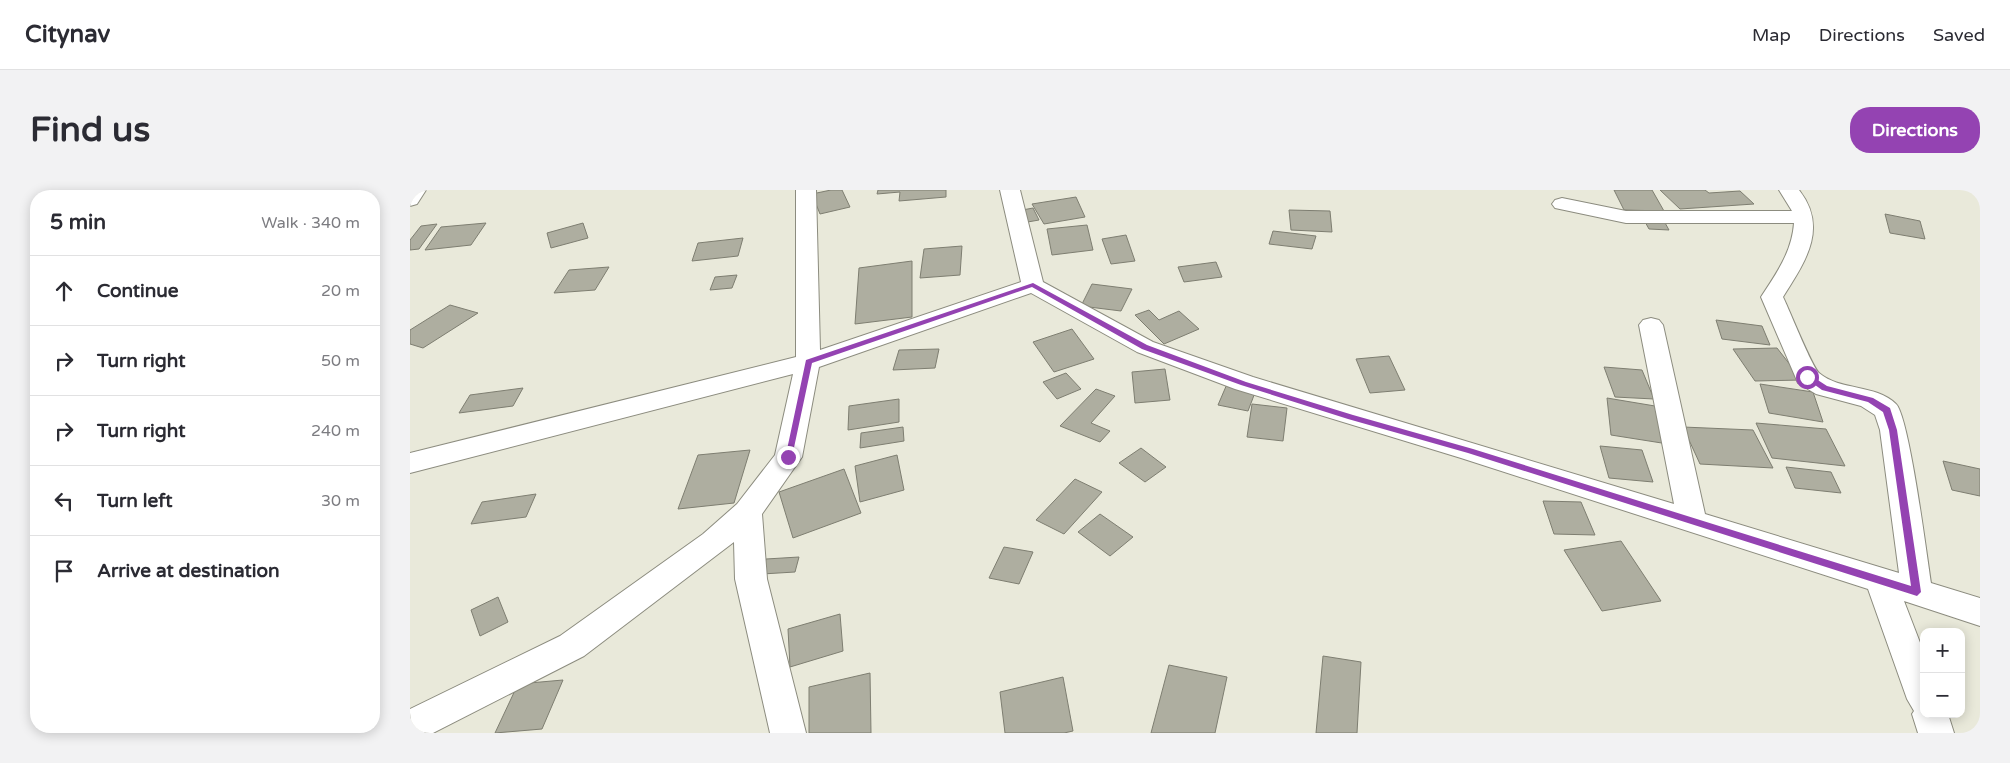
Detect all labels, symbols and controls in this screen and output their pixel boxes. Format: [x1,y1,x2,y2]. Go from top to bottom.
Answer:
text: Citynav [25,20,110,49]
text: Map [1752,24,1791,46]
text: Directions [1819,24,1905,46]
text: Saved [1933,24,1985,46]
button: Directions [1850,107,1980,153]
text: Find us [30,109,150,151]
text: 5 min [50,210,106,235]
text: Walk · 340 m [261,213,360,233]
icon: ahead [50,277,78,305]
text: Continue [97,280,179,302]
text: 20 m [321,281,360,301]
icon: right [50,347,78,375]
text: Turn right [97,350,185,372]
text: 50 m [321,351,360,371]
route start [1796,366,1819,389]
icon: right [50,417,78,445]
text: Turn right [97,420,185,442]
text: 240 m [311,421,360,441]
route end [777,446,800,469]
icon: left [50,487,78,515]
text: Turn left [97,490,173,512]
text: 30 m [321,491,360,511]
icon: arrive [50,557,78,585]
text: Arrive at destination [97,560,280,582]
map controls [1920,628,1965,718]
button: + [1920,628,1965,673]
button: − [1920,673,1965,718]

